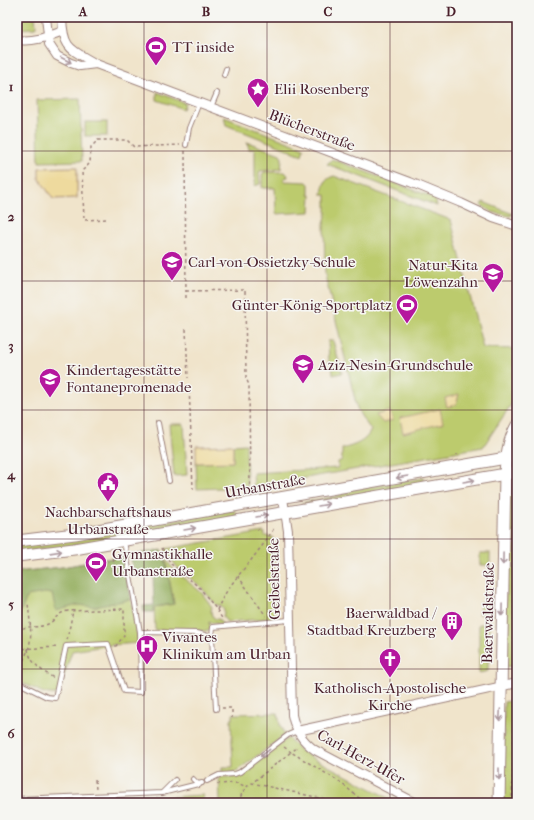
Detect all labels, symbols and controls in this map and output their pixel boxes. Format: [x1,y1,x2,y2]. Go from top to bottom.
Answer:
text: A [78,4,88,19]
text: B [202,4,211,19]
text: C [324,4,333,19]
text: D [446,4,456,19]
sports icon: TT inside [143,34,169,67]
place label: TT inside [172,38,235,56]
one-way arrow [60,57,72,64]
place icon: Elii Rosenberg [245,76,271,109]
text: 1 [9,79,14,94]
place label: Elii Rosenberg [274,80,370,98]
street label: Blücherstraße [266,105,358,155]
text: 2 [8,209,15,224]
school or university icon: Carl-von-Ossietzky-Schule [159,249,185,282]
place label: Carl-von-Ossietzky-Schule [188,253,356,271]
place label: Natur-Kita Löwenzahn [404,256,479,291]
school or university icon: Natur-Kita Löwenzahn [480,261,506,294]
sports icon: Günter-König-Sportplatz [394,292,420,325]
place label: Günter-König-Sportplatz [232,296,392,314]
text: 3 [8,338,14,354]
school or university icon: Aziz-Nesin-Grundschule [290,352,316,385]
place label: Aziz-Nesin-Grundschule [317,356,474,374]
place label: Kindertagesstätte Fontanepromenade [66,361,192,396]
school or university icon: Kindertagesstätte Fontanepromenade [37,366,63,399]
text: 4 [6,467,16,483]
public building icon: Nachbarschaftshaus Urbanstraße [95,470,121,503]
street label: Urbanstraße [223,470,307,502]
one-way arrow [396,473,409,481]
one-way arrow [462,476,475,484]
one-way arrow [317,501,330,509]
place label: Nachbarschaftshaus Urbanstraße [45,503,172,538]
one-way arrow [255,512,268,520]
one-way arrow [183,525,196,533]
street label: Geibelstraße [264,537,284,620]
place label: Gymnastikhalle Urbanstraße [112,545,213,580]
one-way arrow [49,548,62,556]
sports icon: Gymnastikhalle Urbanstraße [83,550,109,583]
one-way arrow [500,552,507,565]
street label: Baerwaldstraße [478,562,498,663]
text: 5 [8,597,14,612]
one-way arrow [498,603,506,616]
place label: Baerwaldbad / Stadtbad Kreuzberg [307,604,437,639]
building icon: Baerwaldbad / Stadtbad Kreuzberg [439,609,465,642]
place label: Vivantes Klinikum am Urban [161,628,291,663]
hospital icon: Vivantes Klinikum am Urban [134,633,160,666]
church icon: Katholisch-Apostolische Kirche [377,646,403,679]
place label: Katholisch-Apostolische Kirche [314,679,467,714]
one-way arrow [496,708,503,721]
street label: Carl-Herz-Ufer [314,725,409,789]
text: 6 [7,726,15,741]
one-way arrow [260,748,271,757]
one-way arrow [495,767,503,780]

